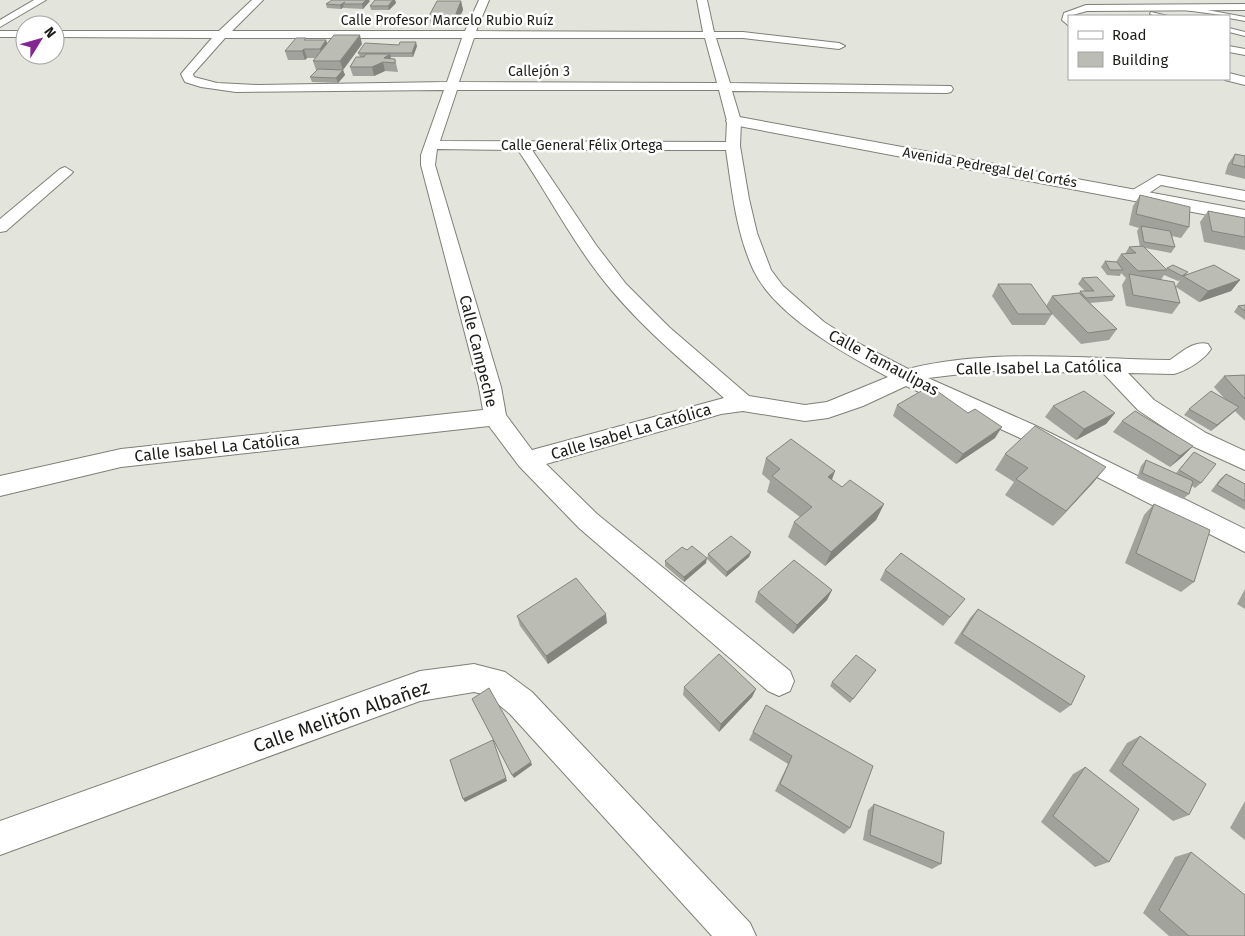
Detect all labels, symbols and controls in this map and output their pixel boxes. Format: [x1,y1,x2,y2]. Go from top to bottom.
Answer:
street label: Calle Profesor Marcelo Rubio Ruíz [341,12,553,29]
north arrow [15,15,65,65]
legend [1068,15,1230,80]
text: N [40,24,60,41]
text: Road [1112,26,1147,44]
text: Building [1112,51,1168,69]
street label: Callejón 3 [508,63,570,80]
street label: Calle General Félix Ortega [501,137,663,154]
street label: Avenida Pedregal del Cortés [901,144,1079,191]
street label: Calle Campeche [455,293,502,409]
street label: Calle Tamaulipas [825,325,942,399]
street label: Calle Isabel La Católica [956,357,1122,378]
street label: Calle Isabel La Católica [549,399,714,463]
street label: Calle Isabel La Católica [133,429,301,466]
street label: Calle Melitón Albañez [250,676,432,757]

